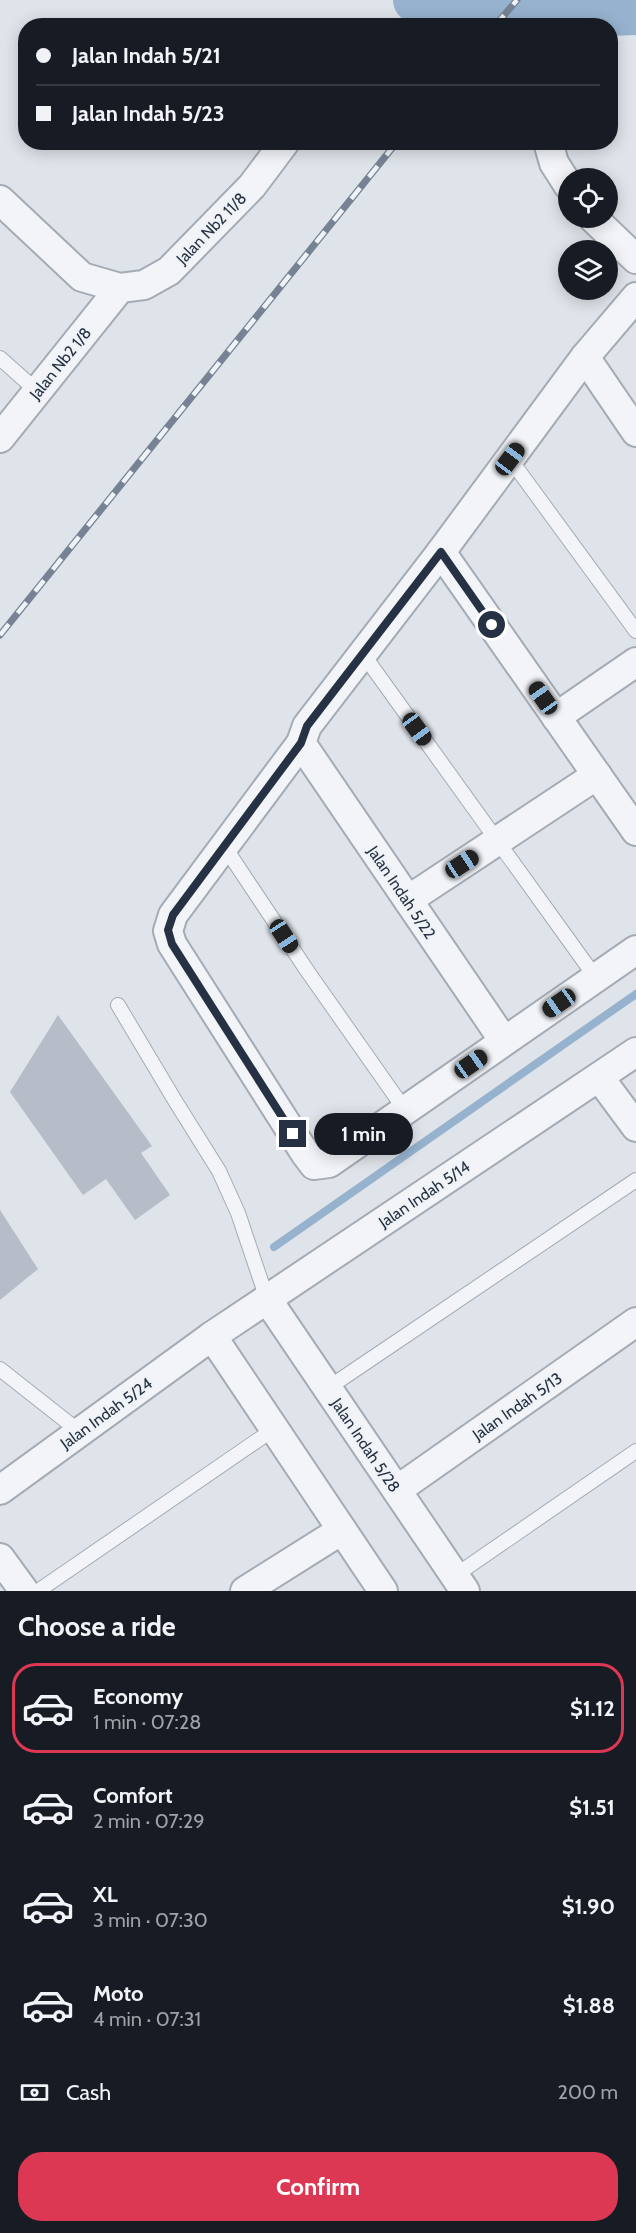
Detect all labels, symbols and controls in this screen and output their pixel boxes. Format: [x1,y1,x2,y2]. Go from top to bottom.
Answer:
text: Jalan Indah 5/21 [72,42,221,69]
text: Jalan Indah 5/23 [72,100,225,127]
map controls [558,168,618,300]
button: locate [558,168,618,228]
street label: Jalan Nb2 11/8 [172,188,250,269]
button: layers [558,240,618,300]
street label: Jalan Nb2 1/8 [25,323,95,404]
car [492,439,528,479]
route start [478,611,505,638]
car [525,678,561,718]
car [399,709,435,749]
street label: Jalan Indah 5/22 [363,841,440,942]
car [442,847,482,881]
car [267,916,301,956]
car [539,985,579,1021]
car [451,1046,491,1082]
callout: 1 min [314,1113,413,1155]
route end [279,1120,306,1147]
text: 1 min [341,1122,386,1146]
street label: Jalan Indah 5/14 [374,1157,473,1232]
street label: Jalan Indah 5/13 [468,1369,566,1445]
street label: Jalan Indah 5/24 [56,1374,156,1454]
street label: Jalan Indah 5/28 [327,1394,404,1496]
text: Choose a ride [18,1610,176,1643]
icon: car [21,1681,75,1735]
text: Economy [93,1683,183,1710]
text: $1.12 [570,1695,615,1722]
text: 1 min · 07:28 [93,1710,201,1734]
icon: car [21,1780,75,1834]
text: Comfort [93,1782,172,1809]
text: $1.51 [569,1794,615,1821]
text: 2 min · 07:29 [93,1809,205,1833]
icon: car [21,1879,75,1933]
text: XL [93,1881,118,1908]
text: $1.90 [562,1893,615,1920]
text: 3 min · 07:30 [93,1908,208,1932]
icon: car [21,1978,75,2032]
text: Moto [93,1980,144,2007]
text: $1.88 [563,1992,615,2019]
text: 4 min · 07:31 [93,2007,201,2031]
icon: cash [18,2076,51,2109]
text: Cash [66,2079,111,2106]
text: 200 m [558,2080,618,2104]
button: Confirm [18,2152,618,2221]

